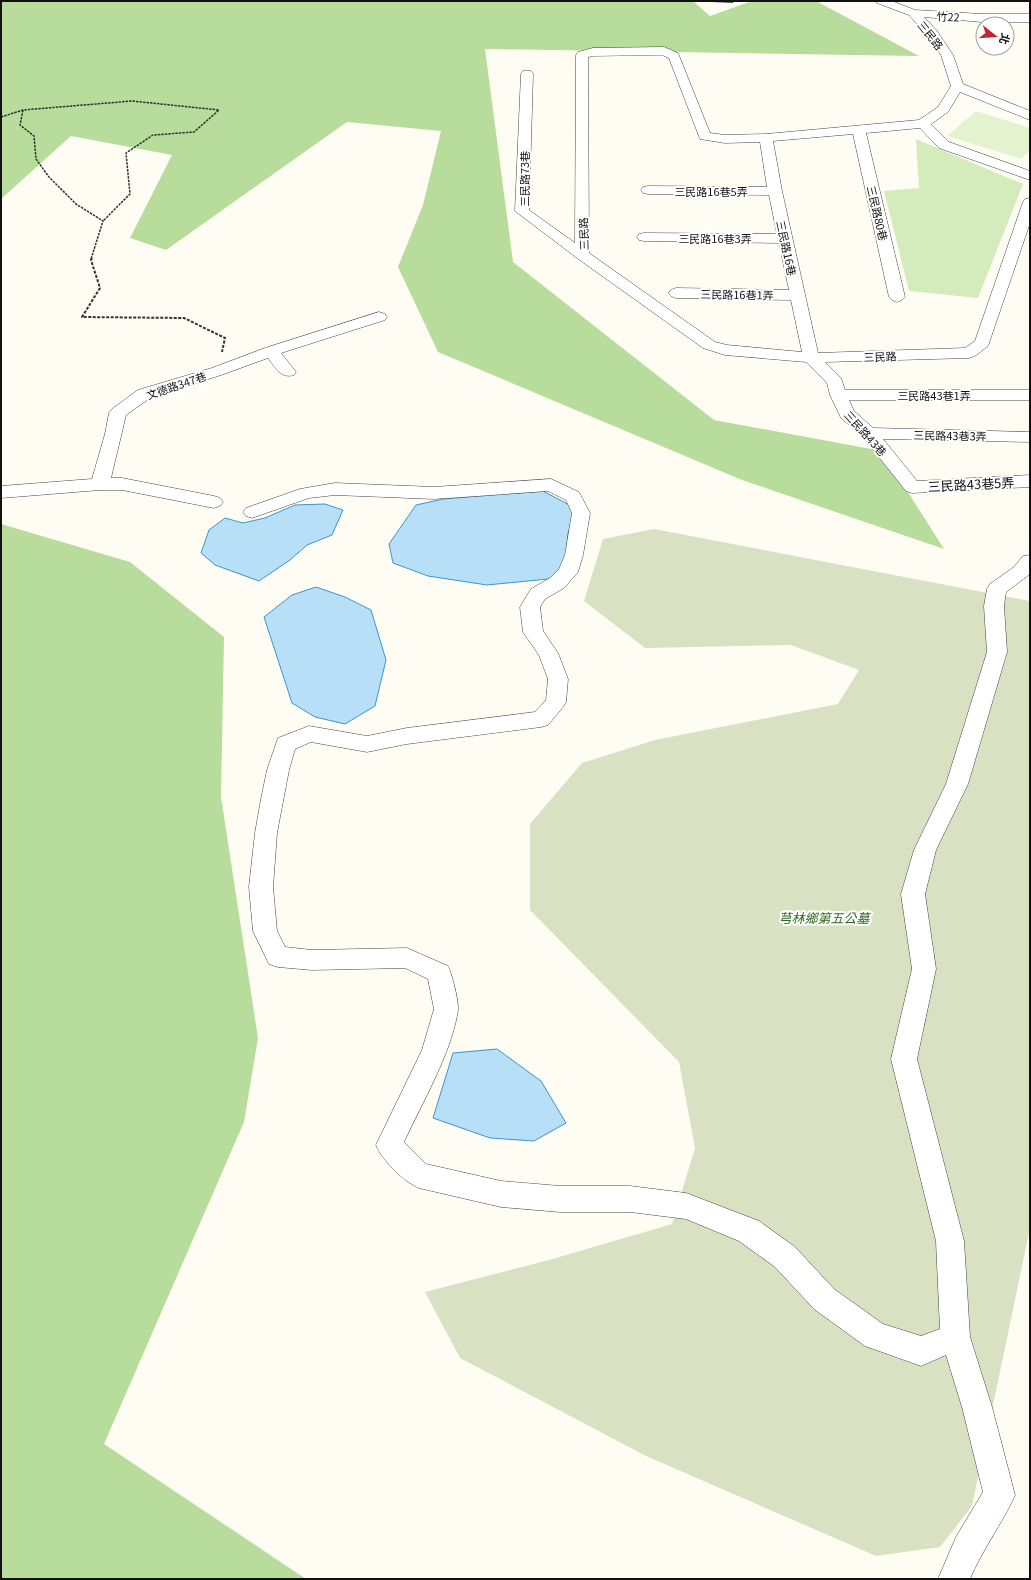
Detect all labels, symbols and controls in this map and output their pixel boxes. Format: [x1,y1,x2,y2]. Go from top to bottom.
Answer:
street label: 竹22 [936,7,960,25]
north arrow [975,16,1015,56]
street label: 三民路 [914,17,948,53]
text: 北 [996,32,1015,47]
street label: 三民路73巷 [516,151,532,207]
street label: 三民路16巷5弄 [674,183,748,199]
street label: 三民路80巷 [864,184,892,242]
street label: 三民路 [574,217,592,251]
street label: 三民路16巷 [773,219,801,277]
street label: 三民路16巷3弄 [678,230,752,246]
street label: 三民路16巷1弄 [700,285,774,303]
street label: 三民路 [863,347,897,365]
street label: 文德路347巷 [144,367,208,403]
street label: 三民路43巷1弄 [897,387,971,403]
street label: 三民路43巷 [841,407,891,459]
street label: 三民路43巷3弄 [913,426,987,444]
street label: 三民路43巷5弄 [927,472,1015,496]
park label: 芎林鄉第五公墓 [778,908,871,927]

